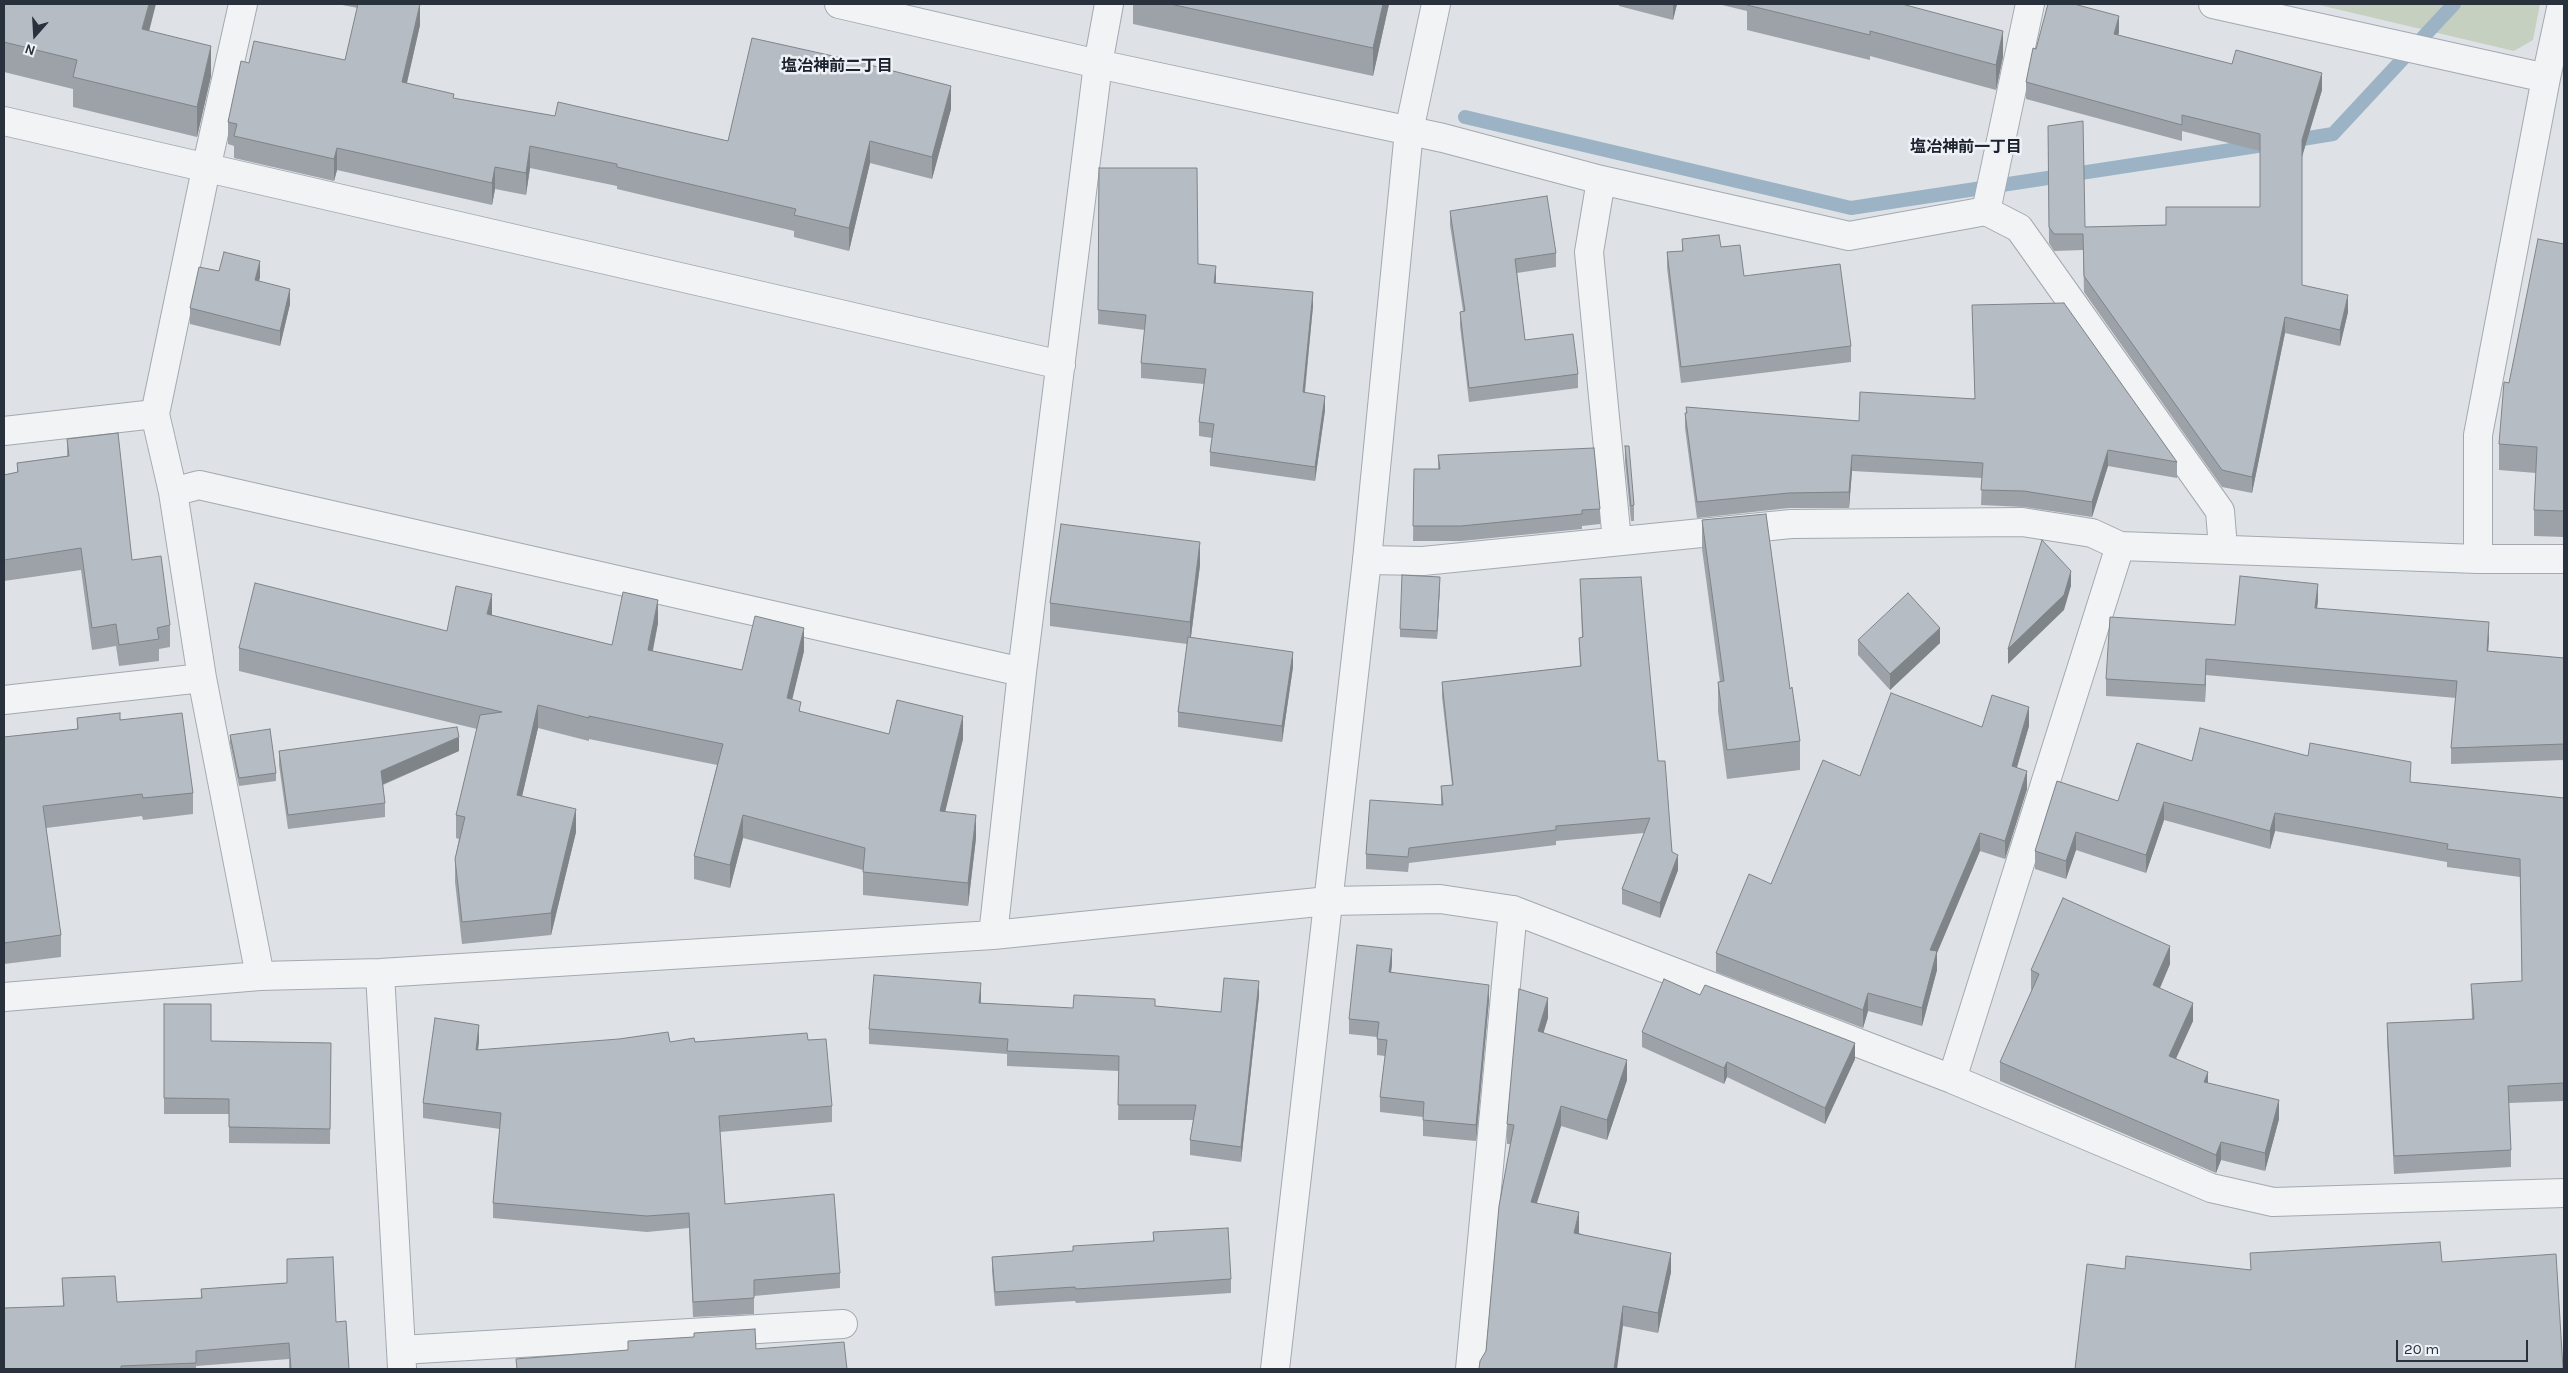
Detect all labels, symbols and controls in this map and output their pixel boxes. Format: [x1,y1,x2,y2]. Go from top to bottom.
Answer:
north arrow [10,10,60,60]
text: N [22,40,37,59]
district label: 塩冶神前二丁目 [781,56,893,76]
district label: 塩冶神前一丁目 [1910,137,2022,157]
scale bar [2398,1330,2530,1362]
text: 20 m [2404,1340,2439,1358]

